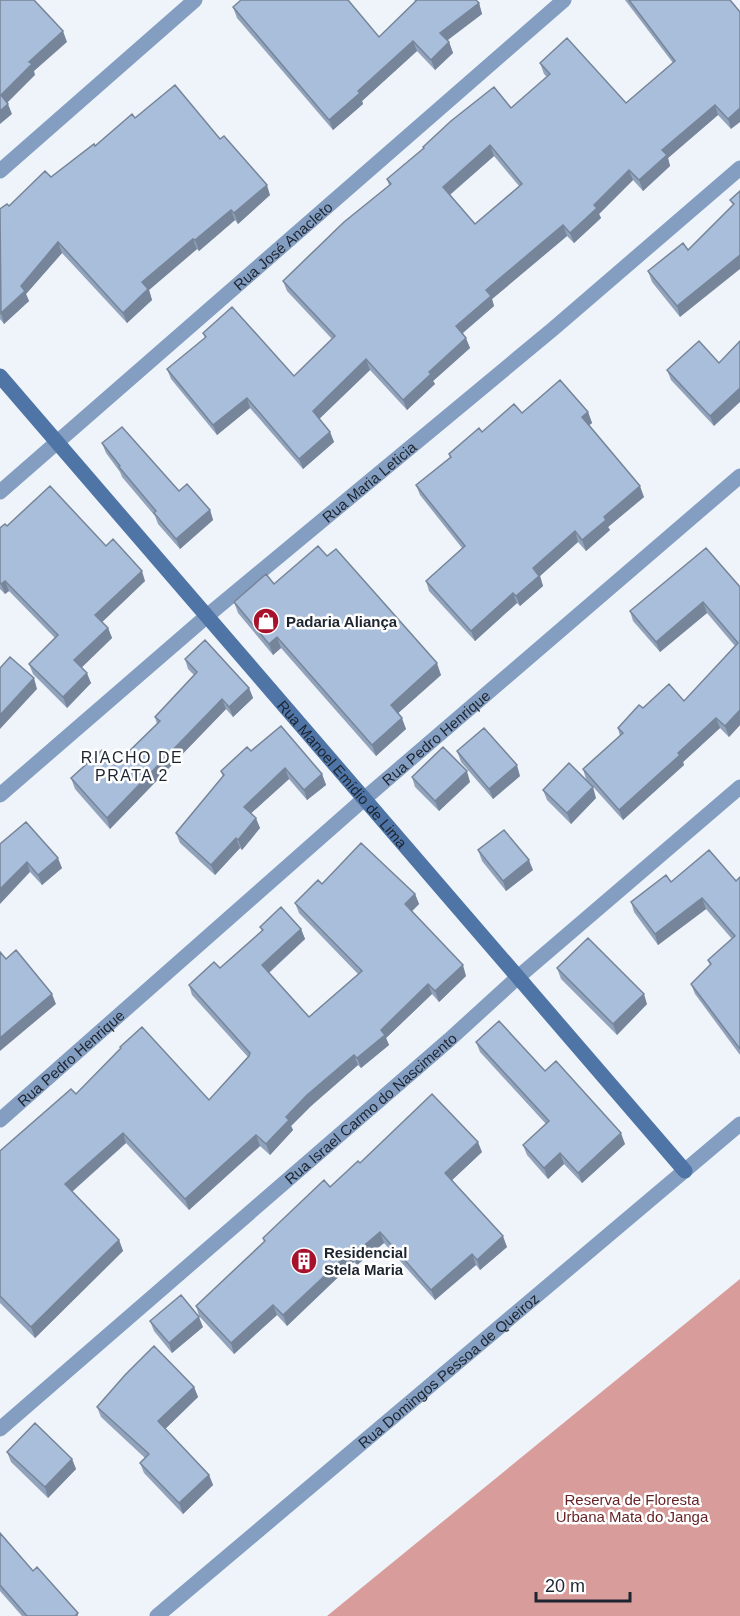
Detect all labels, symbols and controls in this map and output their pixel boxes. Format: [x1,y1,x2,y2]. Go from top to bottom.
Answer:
street label: Rua José Anacleto [230,198,335,293]
street label: Rua Maria Leticia [319,437,420,526]
shop icon: Padaria Aliança [251,606,281,636]
place label: Padaria Aliança [286,613,398,630]
street label: Rua Pedro Henrique [378,686,493,788]
street label: Rua Manoel Emídio de Lima [274,696,411,852]
district label: RIACHO DE PRATA 2 [81,749,183,784]
street label: Rua Pedro Henrique [14,1006,127,1109]
street label: Rua Israel Carmo do Nascimento [281,1029,460,1187]
place label: Residencial Stela Maria [324,1244,407,1278]
building icon: Residencial Stela Maria [289,1246,319,1276]
street label: Rua Domingos Pessoa de Queiroz [354,1289,542,1451]
park label: Reserva de Floresta Urbana Mata do Janga [556,1491,709,1525]
scale bar [536,1565,630,1603]
text: 20 m [545,1576,585,1596]

